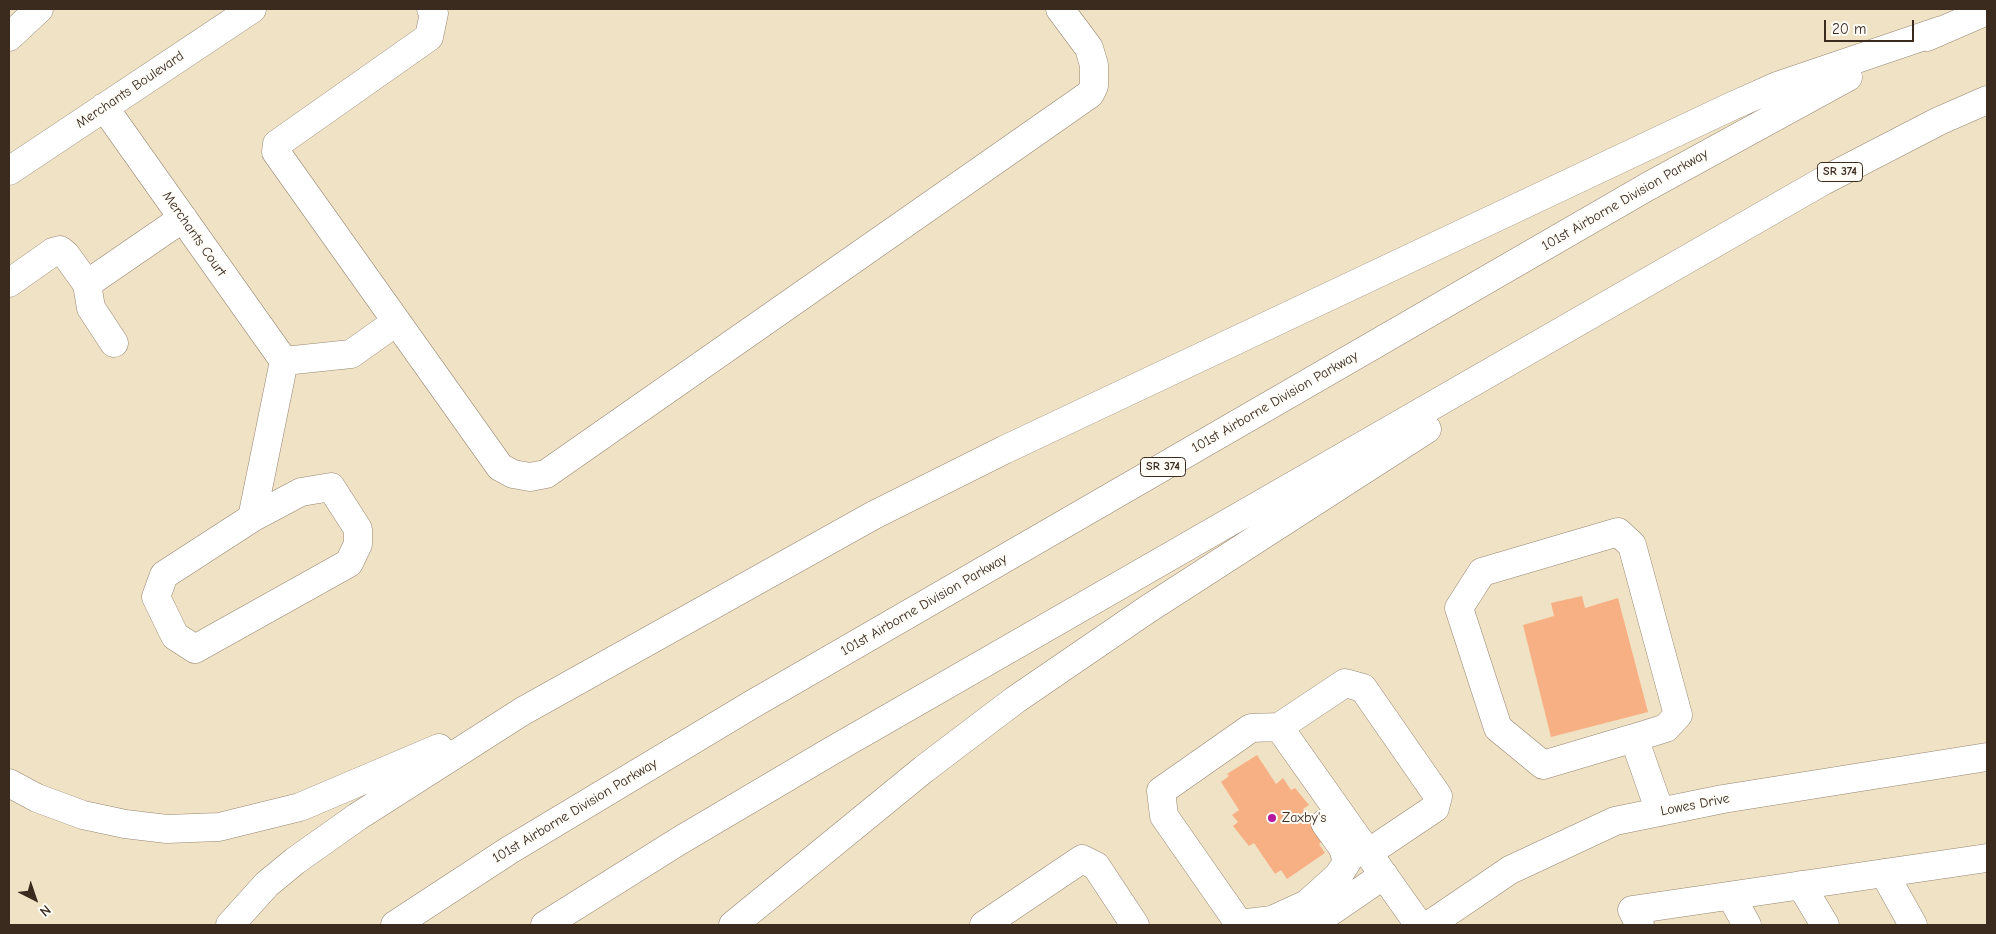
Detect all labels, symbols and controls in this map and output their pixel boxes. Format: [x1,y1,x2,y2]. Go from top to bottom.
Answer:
scale bar [1826,10,1916,42]
text: 20 m [1832,20,1866,38]
street label: Merchants Boulevard [73,48,187,132]
street label: 101st Airborne Division Parkway [1539,145,1711,255]
road number: SR 374 [1818,162,1862,182]
street label: Merchants Court [158,188,230,280]
street label: 101st Airborne Division Parkway [1189,347,1361,457]
road number: SR 374 [1140,458,1186,477]
street label: 101st Airborne Division Parkway [838,550,1010,660]
street label: 101st Airborne Division Parkway [490,755,660,867]
street label: Lowes Drive [1659,790,1731,820]
place label: Zaxby's [1282,810,1326,826]
marker: Zaxby's [1266,812,1278,824]
north arrow [10,874,60,924]
text: N [36,901,54,920]

